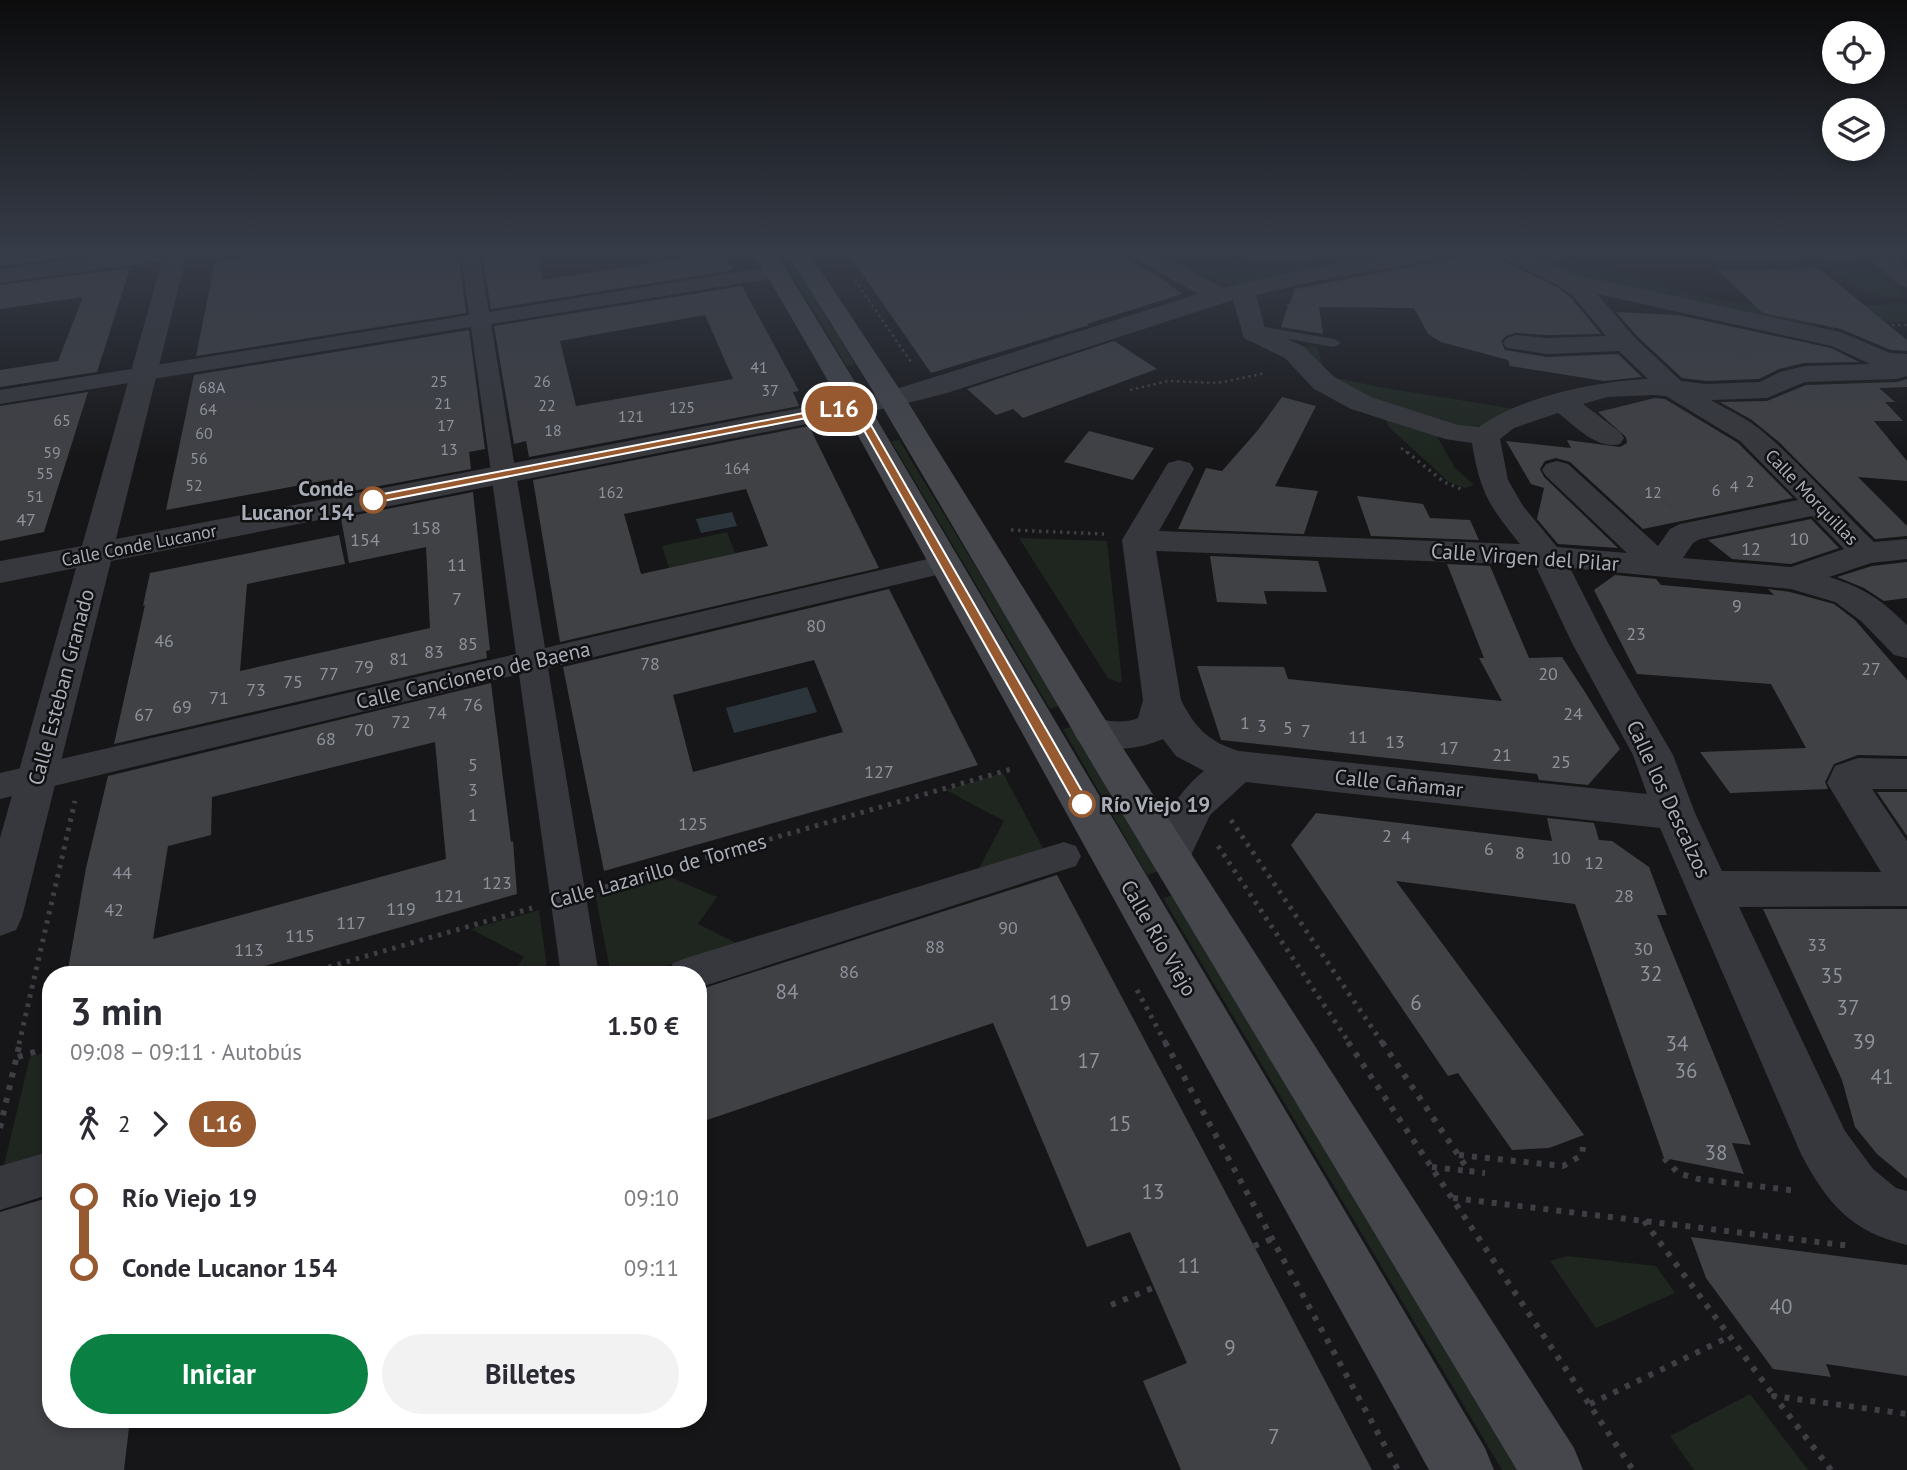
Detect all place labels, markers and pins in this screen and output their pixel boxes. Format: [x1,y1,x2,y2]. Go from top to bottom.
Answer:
place label: Conde Lucanor 154 [241,475,354,526]
marker: Conde Lucanor 154 [360,487,386,513]
marker: Río Viejo 19 [1069,791,1095,817]
place label: Río Viejo 19 [1101,791,1210,818]

